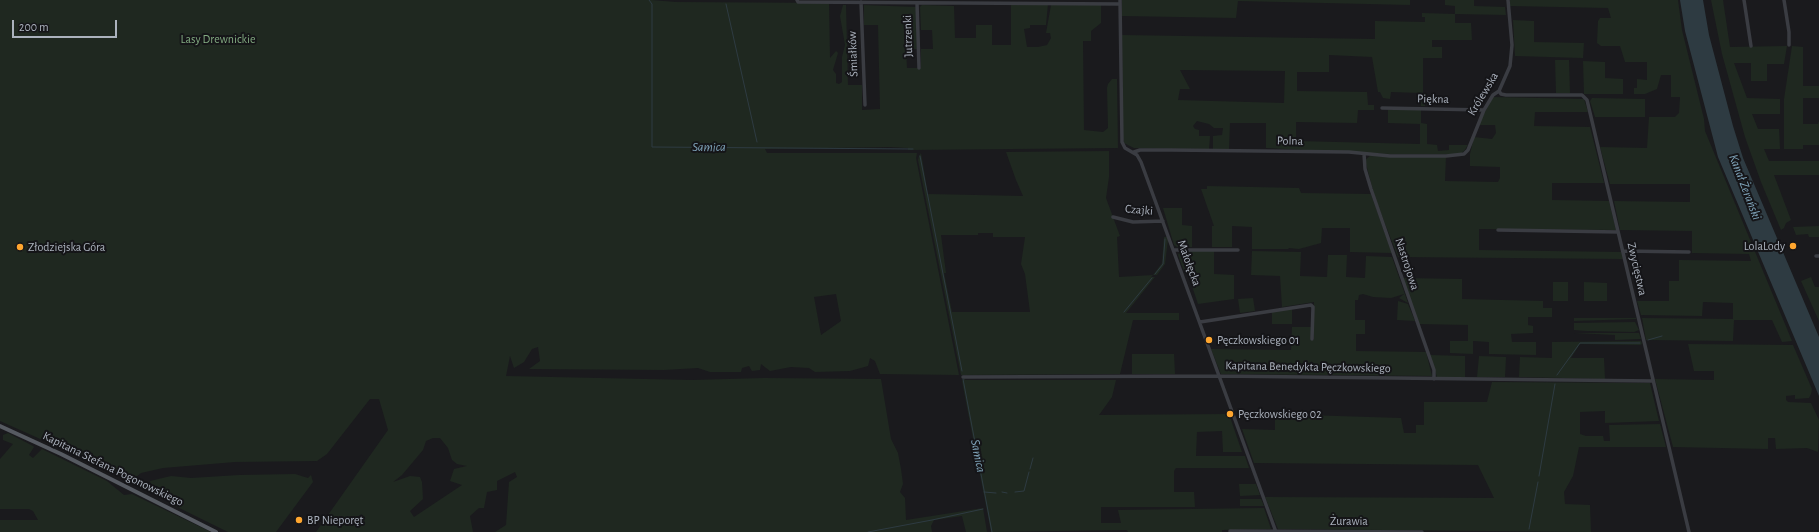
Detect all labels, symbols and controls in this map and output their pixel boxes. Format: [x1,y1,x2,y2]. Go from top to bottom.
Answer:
scale bar [14,12,119,38]
street label: Jutrzenki [900,15,916,57]
text: 200 m [19,21,49,33]
street label: Śmiałków [845,31,861,77]
park label: Lasy Drewnickie [181,32,255,46]
street label: Królewska [1464,70,1502,118]
street label: Piękna [1417,92,1449,106]
street label: Polna [1277,134,1303,148]
water label: Samica [692,139,726,155]
water label: Kanał Żerański [1725,152,1765,222]
street label: Czajki [1124,202,1154,218]
street label: Nastrojowa [1392,236,1422,292]
street label: Małołęcka [1174,238,1204,288]
place label: LolaLody [1744,239,1785,253]
place label: Złodziejska Góra [28,240,105,254]
street label: Zwycięstwa [1624,241,1650,297]
marker: LolaLody [1788,241,1798,251]
marker: Złodziejska Góra [15,242,25,252]
place label: Pęczkowskiego 01 [1217,333,1299,347]
marker: Pęczkowskiego 01 [1204,335,1214,345]
street label: Kapitana Benedykta Pęczkowskiego [1225,358,1391,376]
place label: Pęczkowskiego 02 [1238,407,1322,421]
marker: Pęczkowskiego 02 [1225,409,1235,419]
street label: Kapitana Stefana Pogonowskiego [40,429,186,509]
water label: Samica [967,438,989,474]
place label: BP Nieporęt [307,513,363,527]
street label: Żurawia [1330,514,1368,528]
marker: BP Nieporęt [294,515,304,525]

